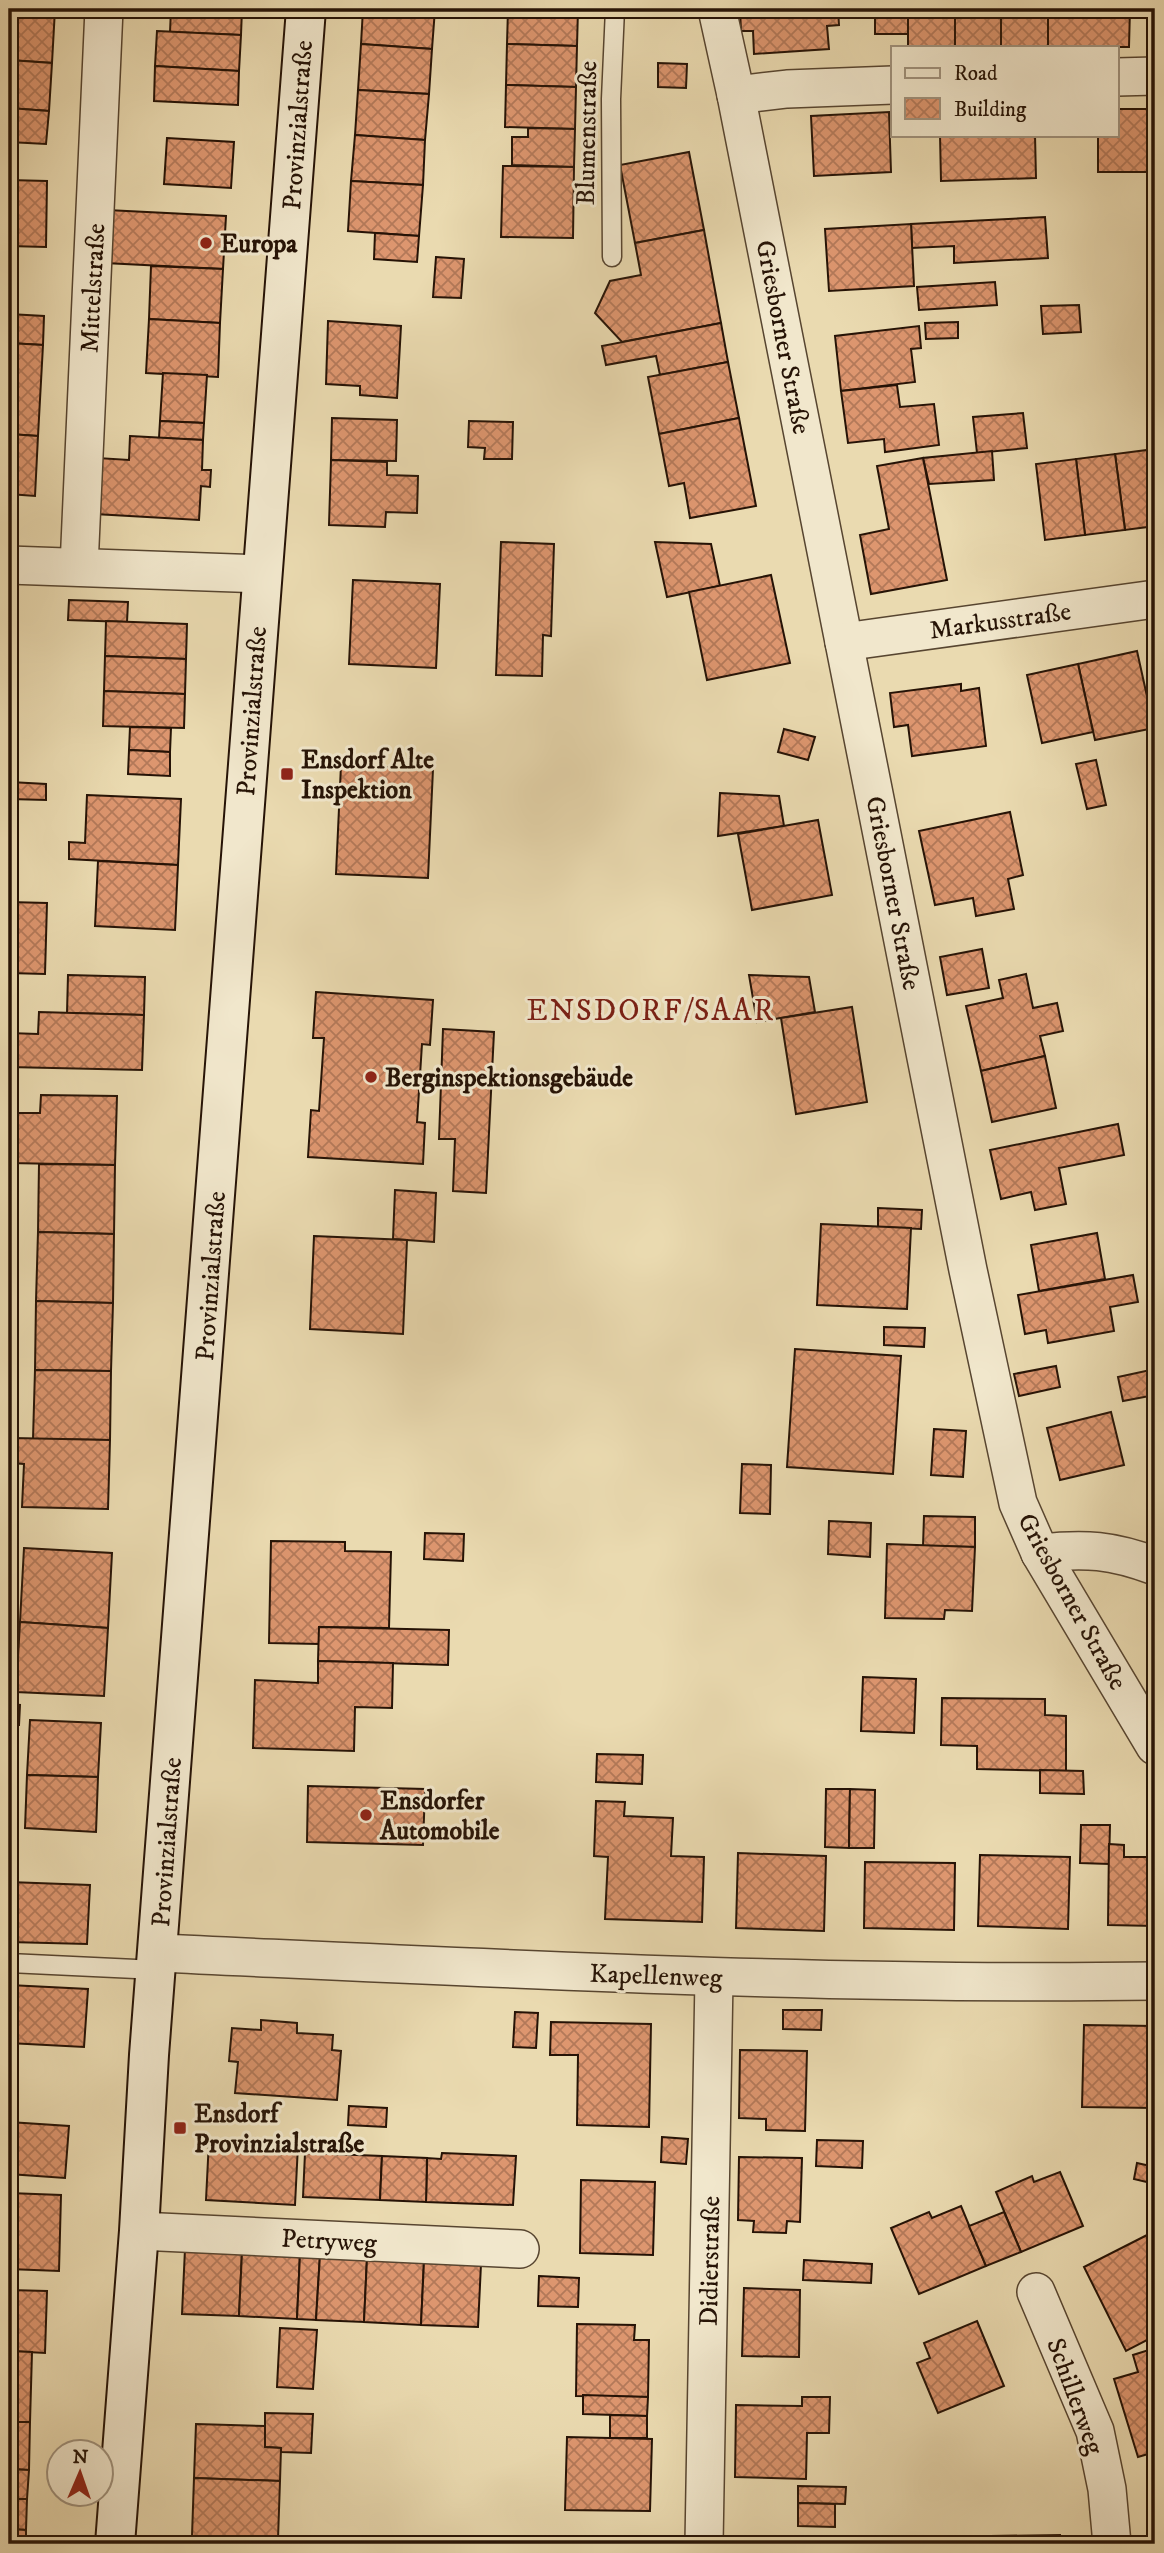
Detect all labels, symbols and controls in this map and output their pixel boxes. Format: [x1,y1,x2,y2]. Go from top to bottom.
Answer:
street label: Provinzialstraße [276,39,321,211]
legend [891,46,1118,136]
street label: Blumenstraße [570,60,605,206]
text: Road [954,61,998,87]
text: Building [954,97,1027,123]
street label: Mittelstraße [74,222,113,354]
place label: Europa [220,228,298,261]
marker: Europa [198,235,214,251]
street label: Griesborner Straße [748,237,818,437]
street label: Markusstraße [927,595,1073,648]
street label: Provinzialstraße [230,625,275,797]
place label: Ensdorf Alte Inspektion [301,744,434,807]
marker: Ensdorf Alte Inspektion [279,766,295,782]
street label: Griesborner Straße [858,793,928,993]
district label: ENSDORF/SAAR [526,993,776,1030]
place label: Berginspektionsgebäude [385,1062,633,1095]
marker: Berginspektionsgebäude [363,1069,379,1085]
street label: Provinzialstraße [189,1190,234,1362]
street label: Griesborner Straße [1009,1508,1134,1696]
street label: Provinzialstraße [145,1756,190,1928]
place label: Ensdorfer Automobile [379,1785,500,1848]
marker: Ensdorfer Automobile [358,1807,374,1823]
street label: Kapellenweg [589,1958,723,1995]
place label: Ensdorf Provinzialstraße [194,2098,364,2161]
marker: Ensdorf Provinzialstraße [172,2120,188,2136]
street label: Didierstraße [693,2196,728,2327]
street label: Petryweg [280,2223,378,2261]
street label: Schillerweg [1038,2334,1111,2460]
north arrow [46,2438,116,2508]
text: N [72,2446,89,2469]

